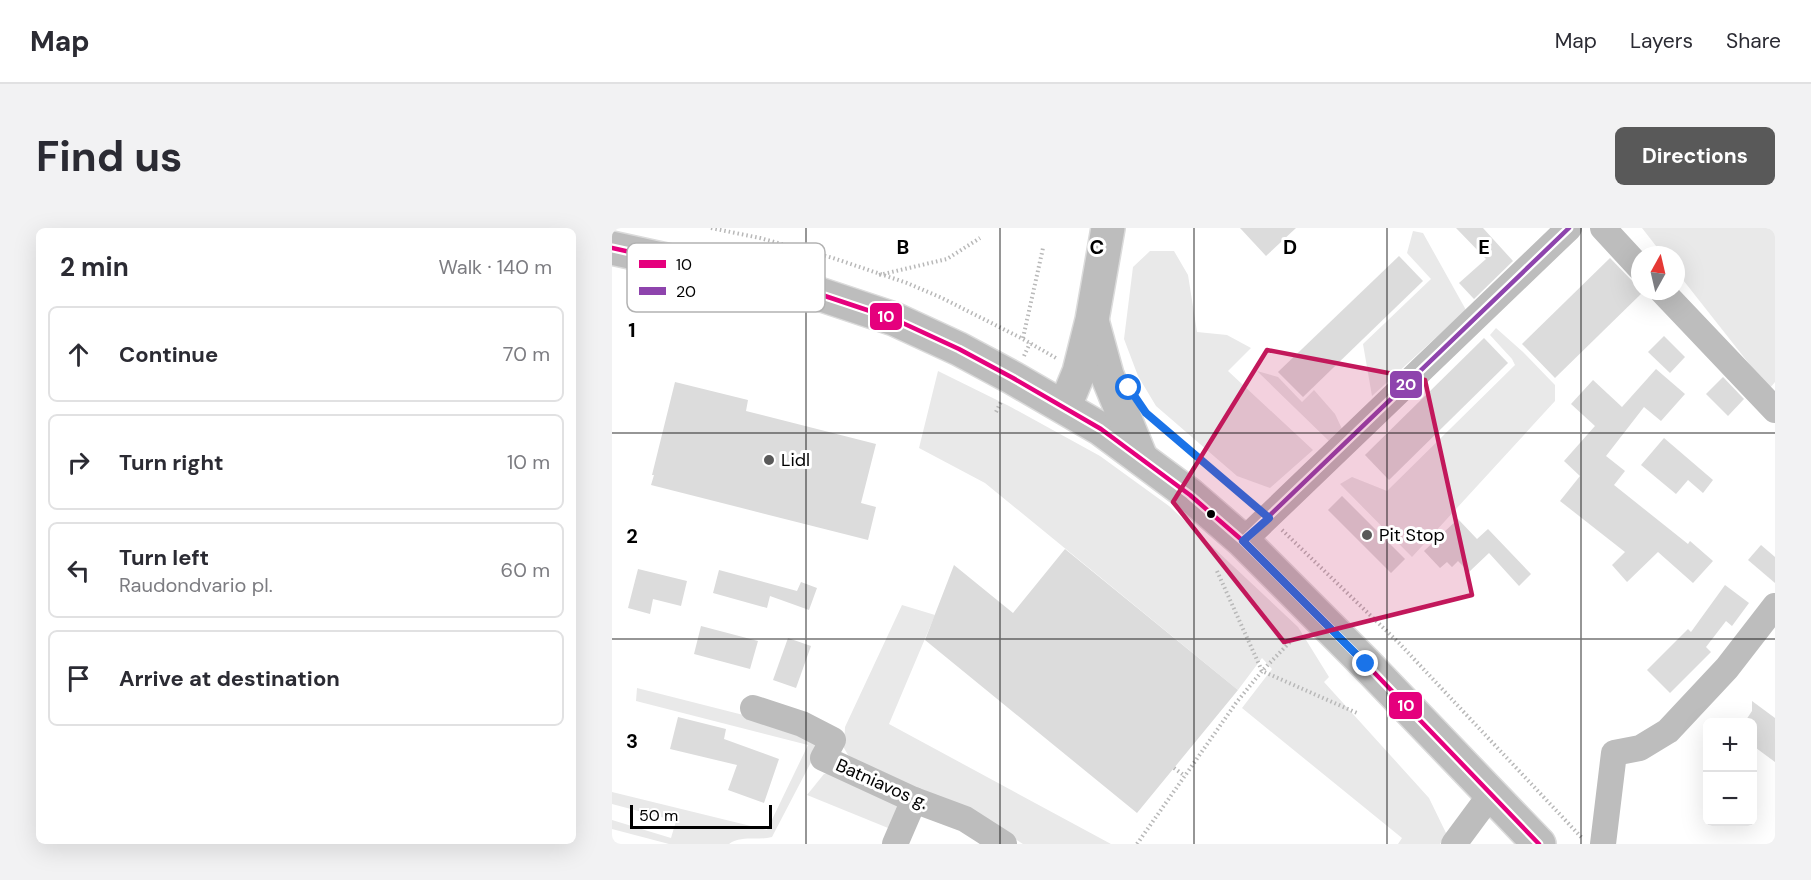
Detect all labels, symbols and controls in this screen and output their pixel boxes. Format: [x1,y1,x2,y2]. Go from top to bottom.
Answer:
text: Map [30,23,90,60]
text: Map [1555,27,1597,55]
text: Layers [1630,27,1693,55]
text: Share [1726,27,1781,55]
button: Directions [1615,127,1775,185]
text: Find us [36,129,182,184]
text: B [897,234,909,260]
text: C [1090,234,1104,260]
text: D [1283,234,1297,260]
text: E [1478,234,1490,260]
legend [627,243,825,312]
north arrow [1631,246,1685,300]
text: 2 min [60,250,129,284]
text: Walk · 140 m [438,254,552,280]
text: 10 [676,254,692,275]
text: 20 [676,281,696,302]
line badge: 10 [869,302,903,331]
text: 10 [877,306,895,327]
text: 1 [628,317,636,343]
icon: ahead [62,338,95,371]
text: Continue [119,340,218,369]
text: 70 m [503,341,550,367]
line badge: 20 [1389,370,1423,399]
route start [1115,374,1141,400]
text: 20 [1396,374,1416,395]
icon: right [62,446,95,479]
text: Turn right [119,448,224,477]
place label: Lidl [781,448,810,472]
text: 10 m [507,449,550,475]
marker: Lidl [762,453,776,467]
unlabelled marker [1205,508,1217,520]
text: 2 [626,523,638,549]
place label: Pit Stop [1379,523,1445,547]
marker: Pit Stop [1360,528,1374,542]
text: Turn left [119,543,209,572]
icon: left [62,554,95,587]
text: 60 m [501,557,550,583]
text: Raudondvario pl. [119,572,273,598]
route end [1352,650,1378,676]
icon: arrive [62,662,95,695]
text: Arrive at destination [119,664,340,693]
line badge: 10 [1388,691,1423,720]
text: 10 [1397,695,1415,716]
map controls [1703,718,1757,826]
button: + [1703,718,1757,772]
text: 3 [626,728,638,754]
street label: Batniavos g. [832,753,932,815]
button: − [1703,772,1757,826]
scale bar [630,802,772,830]
text: 50 m [639,805,678,826]

